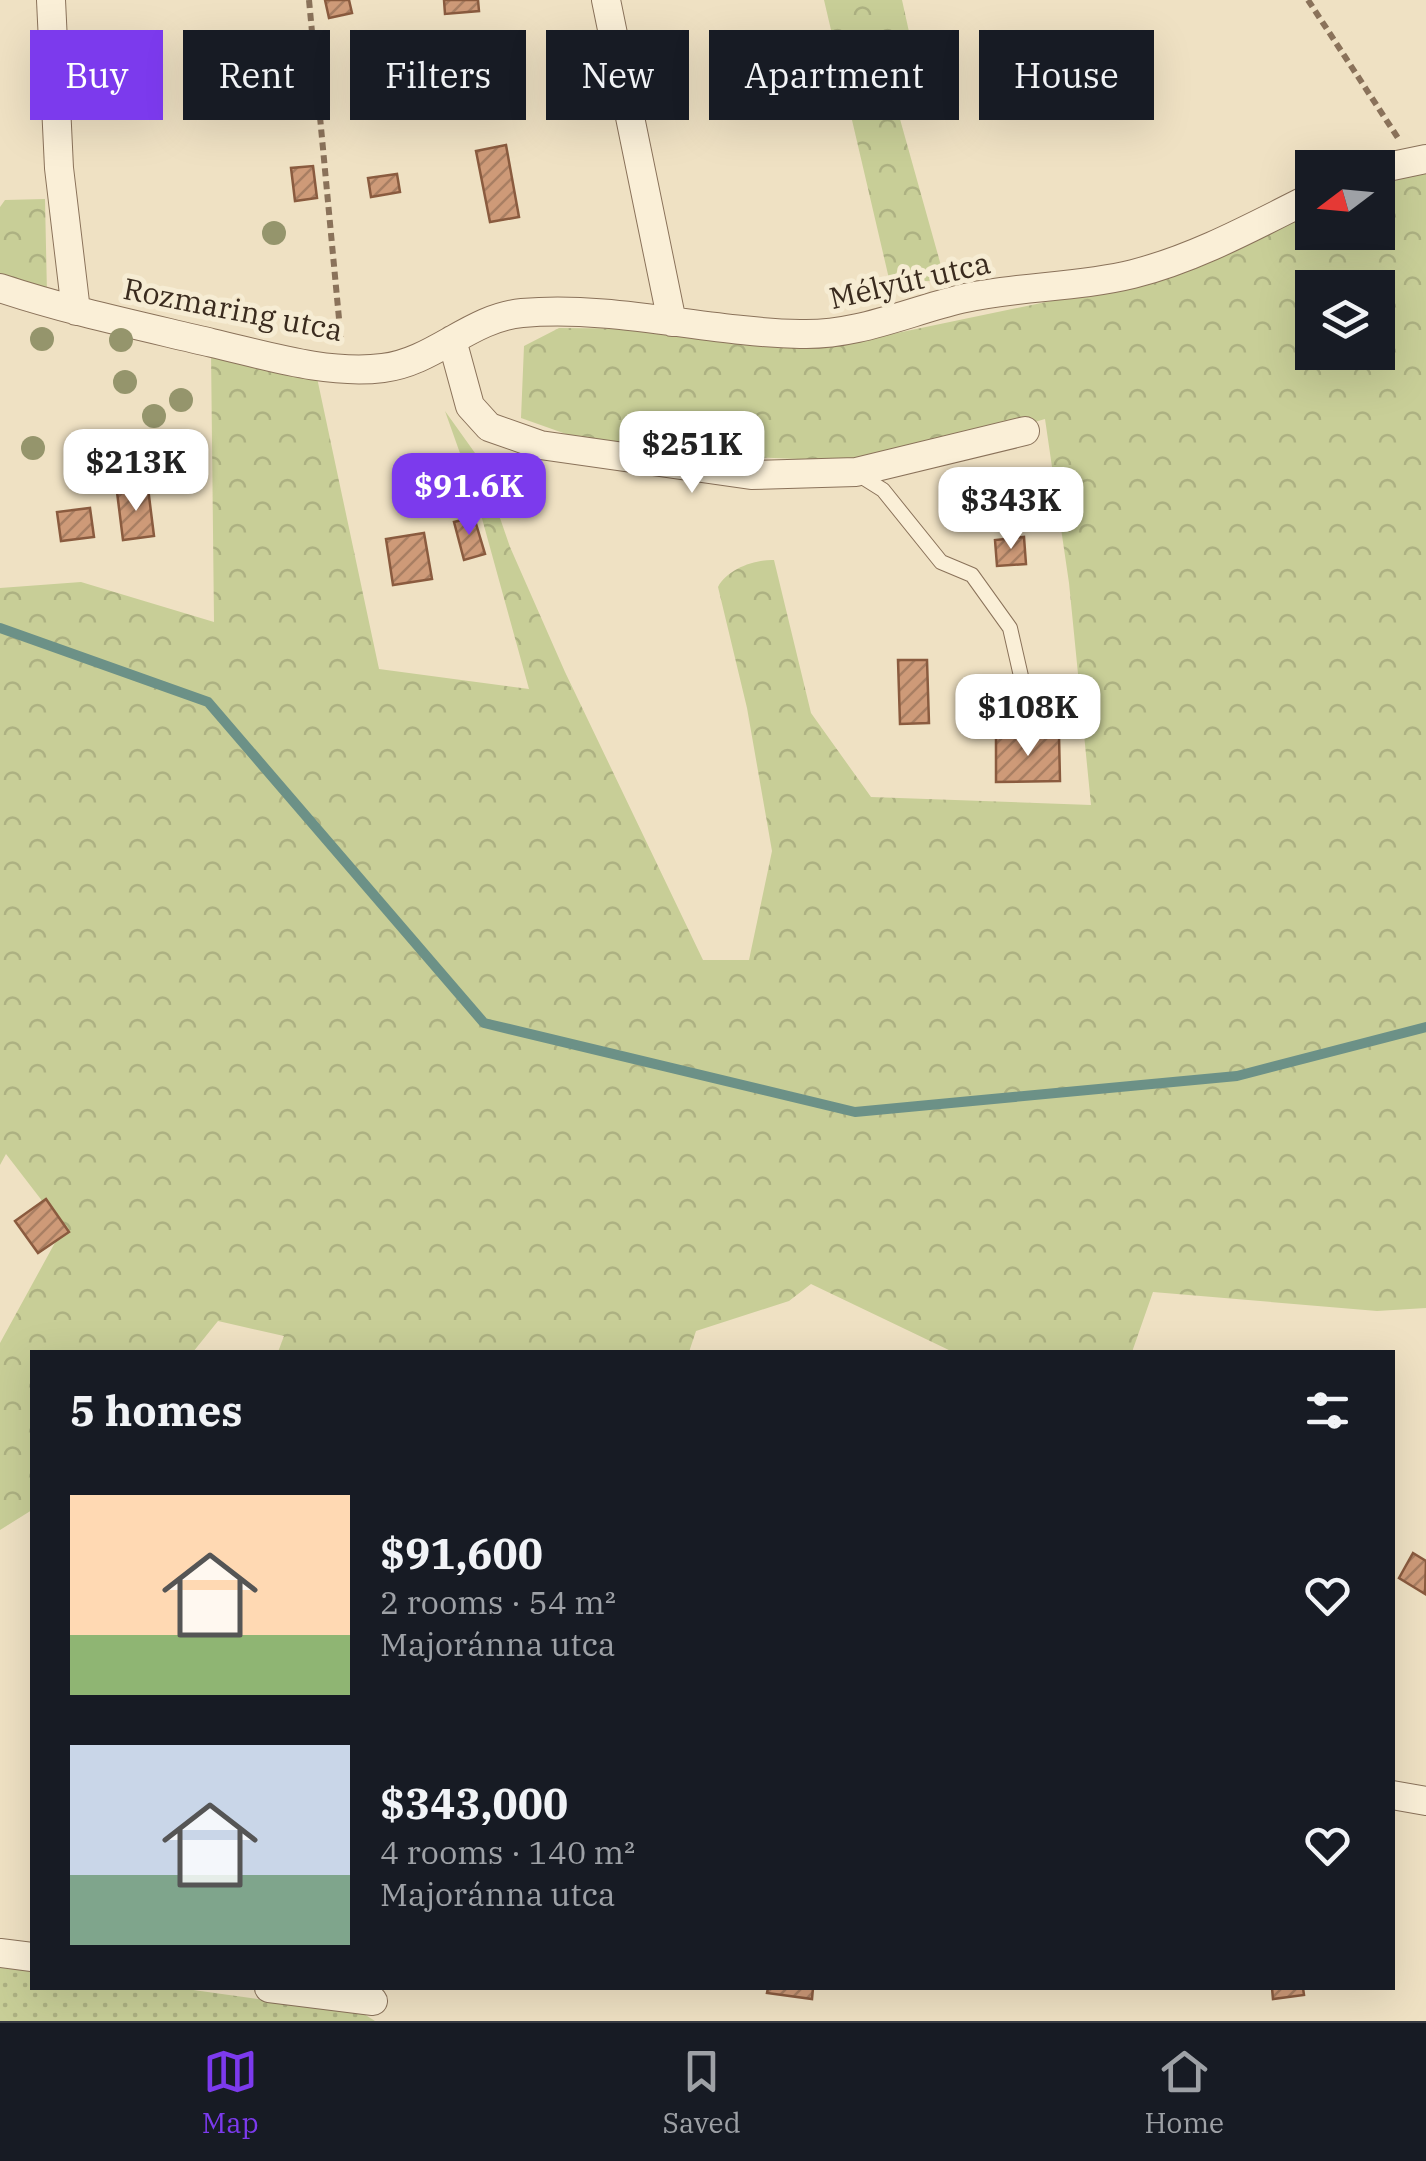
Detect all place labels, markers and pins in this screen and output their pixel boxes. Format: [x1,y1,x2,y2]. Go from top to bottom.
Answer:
pin: $251K [622,411,762,496]
pin: $213K [66,429,206,514]
pin: $91.6K [388,453,550,538]
pin: $343K [941,467,1081,552]
pin: $108K [958,674,1098,759]

